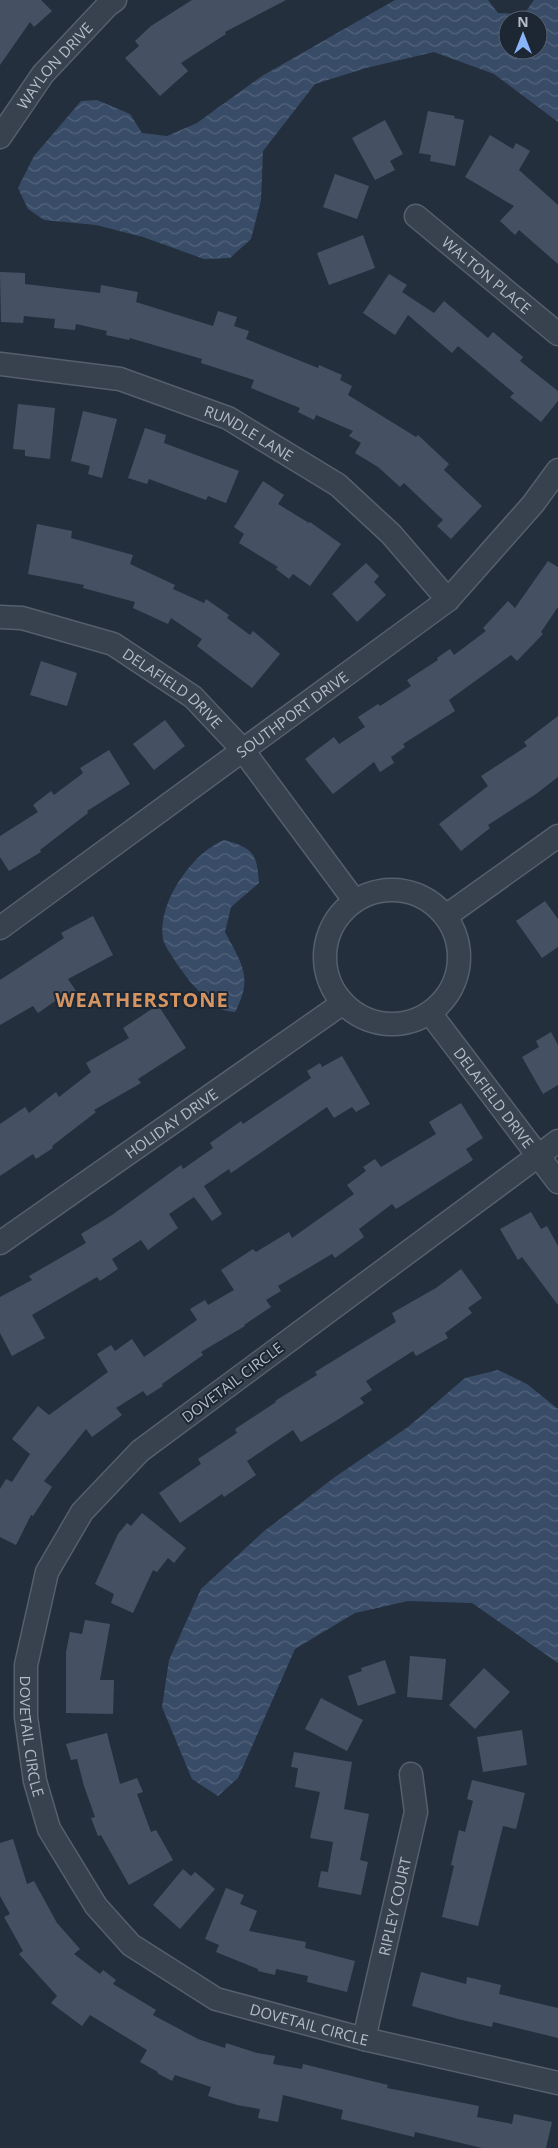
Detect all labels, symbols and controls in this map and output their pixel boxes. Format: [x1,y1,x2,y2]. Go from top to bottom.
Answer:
north arrow [498,10,548,60]
text: N [517,12,529,31]
street label: WAYLON DRIVE [12,18,97,113]
street label: WALTON PLACE [438,232,536,318]
street label: RUNDLE LANE [202,400,297,466]
street label: DELAFIELD DRIVE [119,643,227,732]
street label: SOUTHPORT DRIVE [232,667,352,762]
district label: WEATHERSTONE [55,986,229,1013]
street label: DELAFIELD DRIVE [449,1043,539,1152]
street label: HOLIDAY DRIVE [121,1084,222,1163]
street label: DOVETAIL CIRCLE [177,1337,287,1427]
street label: DOVETAIL CIRCLE [16,1676,49,1799]
street label: RIPLEY COURT [373,1854,416,1958]
street label: DOVETAIL CIRCLE [248,1999,371,2050]

